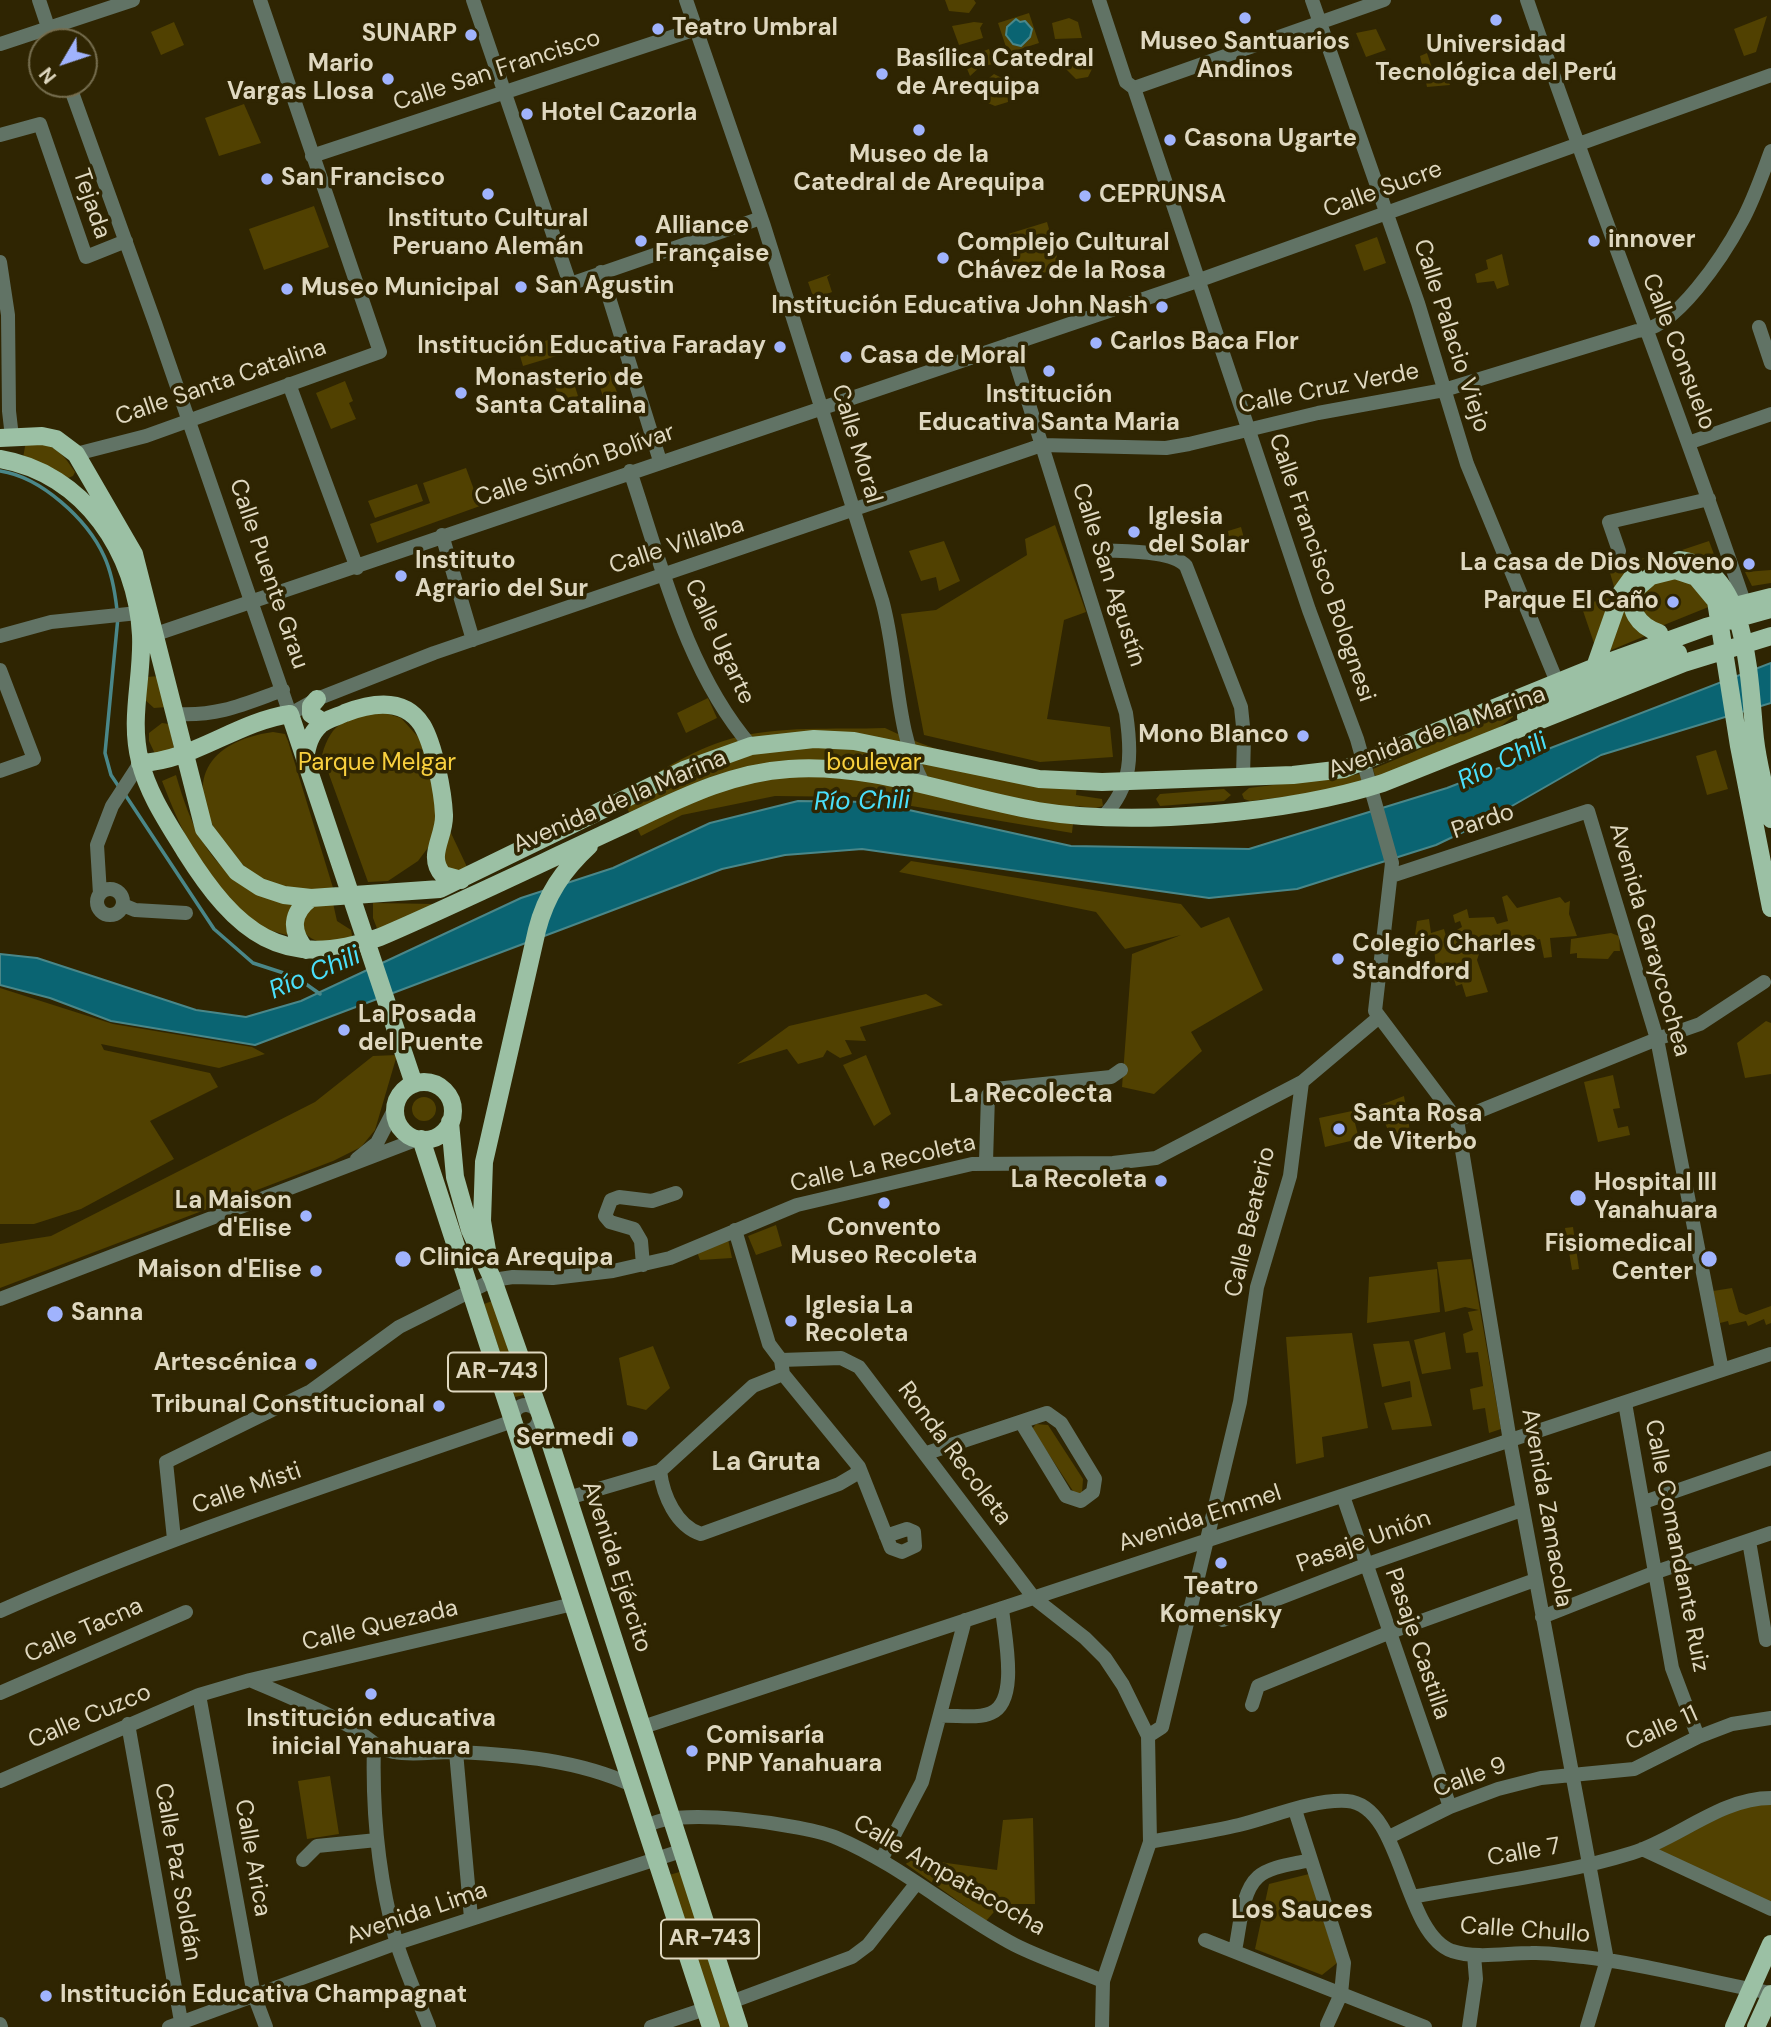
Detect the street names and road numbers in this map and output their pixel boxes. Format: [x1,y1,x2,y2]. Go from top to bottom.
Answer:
street label: Calle San Francisco [390,24,604,118]
street label: Calle Sucre [1320,155,1446,225]
street label: Tejada [66,165,116,243]
street label: Calle Palacio Viejo [1406,236,1496,436]
street label: Calle Consuelo [1635,270,1721,434]
street label: Calle Santa Catalina [112,333,330,433]
street label: Calle Cruz Verde [1236,357,1422,421]
street label: Calle Moral [824,381,888,507]
street label: Calle Simón Bolívar [471,418,679,514]
street label: Calle Francisco Bolognesi [1262,430,1380,706]
street label: Calle Puente Grau [222,475,314,673]
street label: Calle San Agustín [1065,480,1151,670]
street label: Calle Villalba [606,511,748,581]
street label: Calle Ugarte [677,575,761,709]
street label: Avenida de la Marina [1324,680,1550,786]
street label: Avenida de la Marina [509,744,731,860]
street label: Pardo [1448,798,1518,846]
street label: Avenida Garaycochea [1602,820,1696,1060]
street label: Calle La Recoleta [788,1129,978,1199]
street label: Calle Beaterio [1220,1144,1282,1300]
road number: AR-743 [448,1352,546,1392]
street label: Ronda Recoleta [891,1377,1017,1531]
street label: Avenida Zamacola [1514,1406,1578,1610]
street label: Calle Comandante Ruiz [1637,1417,1715,1675]
street label: Calle Misti [189,1457,305,1521]
street label: Avenida Ejército [575,1478,657,1656]
street label: Avenida Emmel [1115,1479,1285,1559]
street label: Pasaje Unión [1293,1504,1435,1580]
street label: Pasaje Castilla [1378,1565,1456,1723]
street label: Calle Tacna [20,1592,148,1670]
street label: Calle Quezada [299,1594,461,1658]
street label: Calle Cuzco [24,1678,156,1756]
street label: Calle 11 [1621,1700,1703,1758]
street label: Calle 9 [1429,1751,1511,1805]
street label: Calle Paz Soldán [147,1781,207,1963]
street label: Calle Arica [228,1797,276,1919]
street label: Calle Ampatacocha [848,1809,1050,1943]
street label: Calle 7 [1485,1832,1563,1874]
street label: Avenida Lima [343,1876,491,1952]
street label: Calle Chullo [1459,1912,1591,1950]
road number: AR-743 [661,1920,759,1958]

